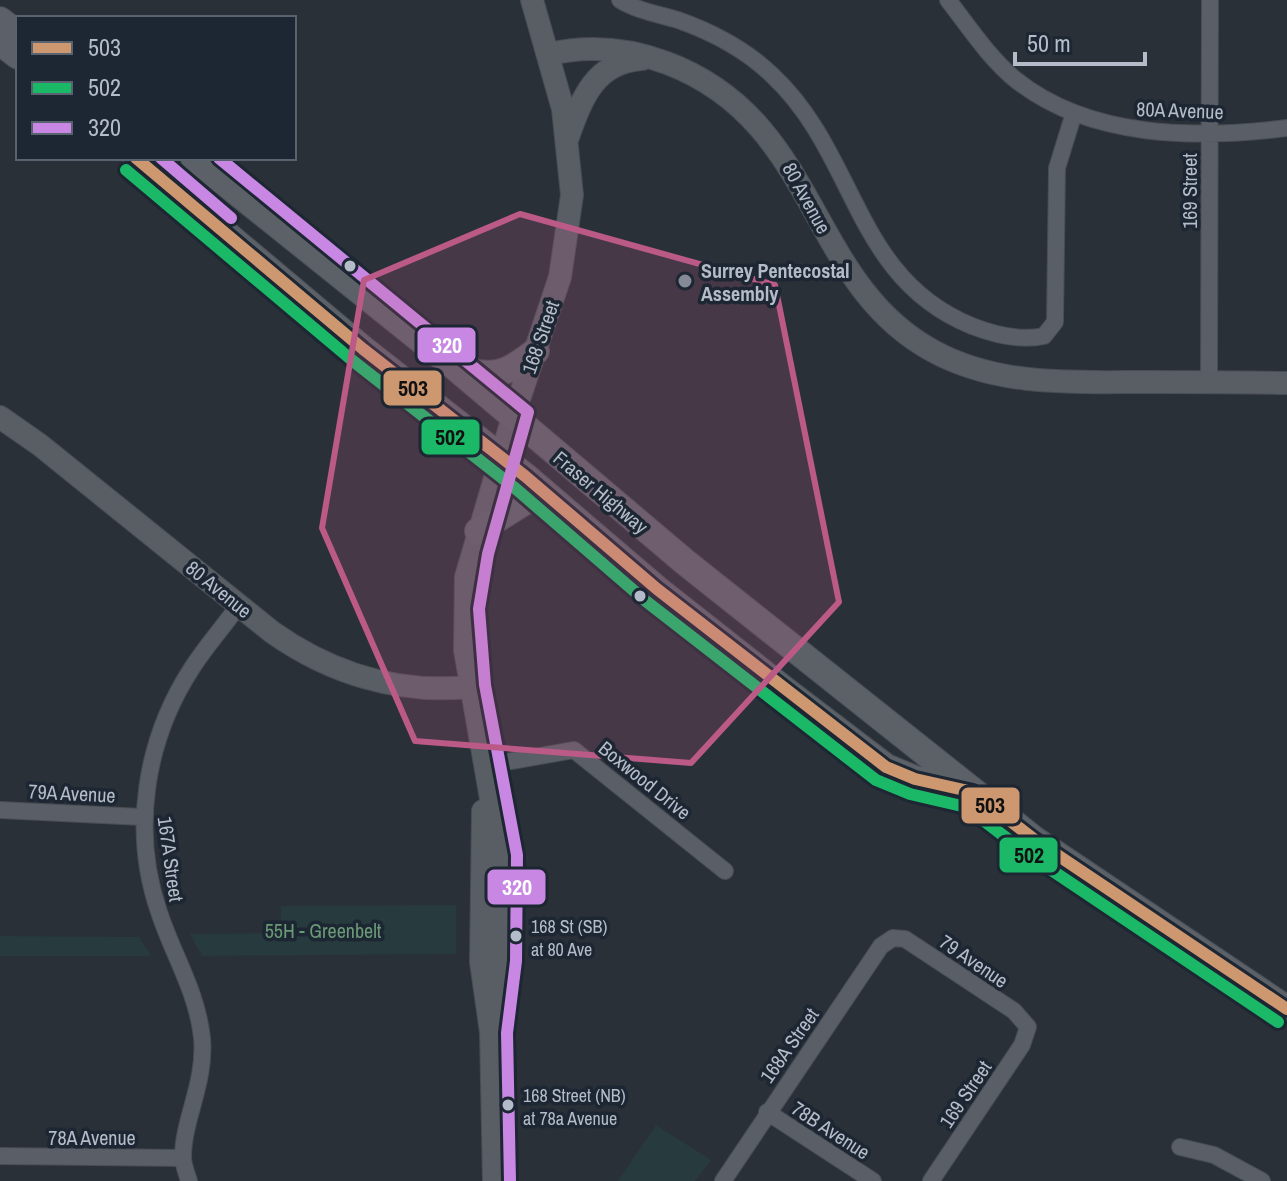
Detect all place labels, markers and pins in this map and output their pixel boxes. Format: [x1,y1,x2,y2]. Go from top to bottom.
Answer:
place label: Surrey Pentecostal Assembly [701,257,850,307]
unlabelled marker [342,258,358,274]
marker: Surrey Pentecostal Assembly [676,272,694,290]
unlabelled marker [632,588,648,604]
place label: 168 St (SB) at 80 Ave [531,914,607,962]
marker: 168 St (SB) at 80 Ave [508,928,524,944]
place label: 168 Street (NB) at 78a Avenue [523,1083,626,1131]
marker: 168 Street (NB) at 78a Avenue [500,1097,516,1113]

